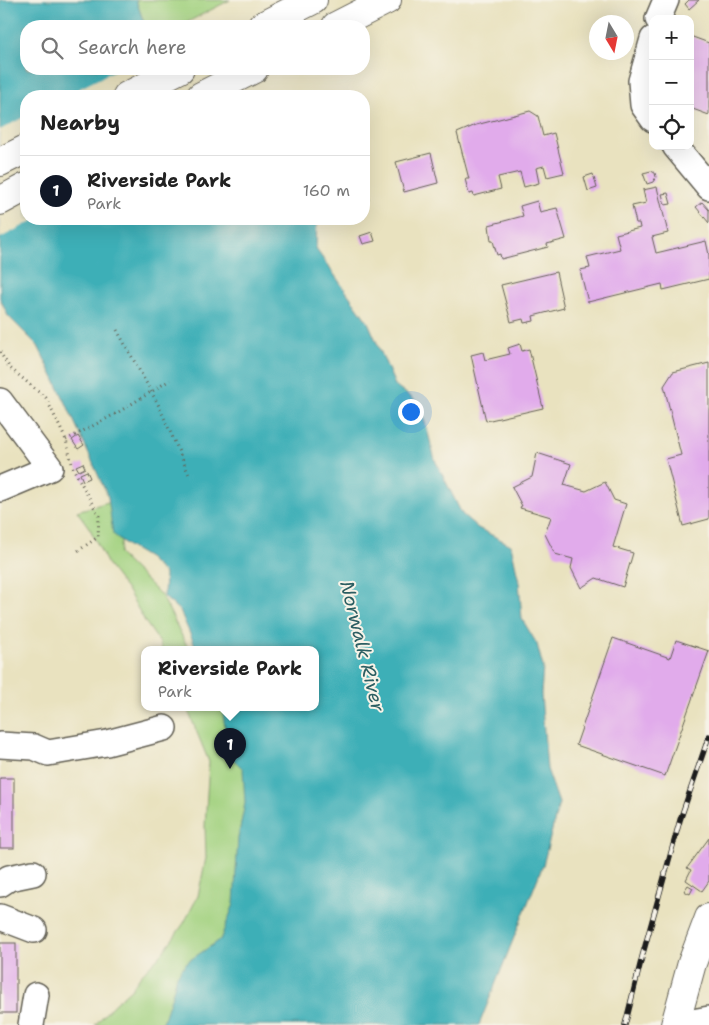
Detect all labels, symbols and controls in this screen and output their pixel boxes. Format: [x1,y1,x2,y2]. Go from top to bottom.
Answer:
north arrow [589,15,634,60]
map controls [649,15,694,150]
button: + [649,15,694,60]
search box [20,20,370,75]
icon: search [38,34,66,62]
text: Search here [78,35,187,60]
button: − [649,60,694,105]
button: locate [649,105,694,150]
text: Nearby [40,109,120,137]
text: Riverside Park [87,168,231,193]
text: 1 [52,180,60,201]
text: 160 m [303,180,350,201]
text: Park [87,193,121,214]
your location [398,399,424,425]
water label: Norwalk River [334,578,391,715]
popup [141,646,319,711]
text: Riverside Park [158,656,302,681]
text: Park [158,681,192,702]
pin: 1 [214,728,246,769]

